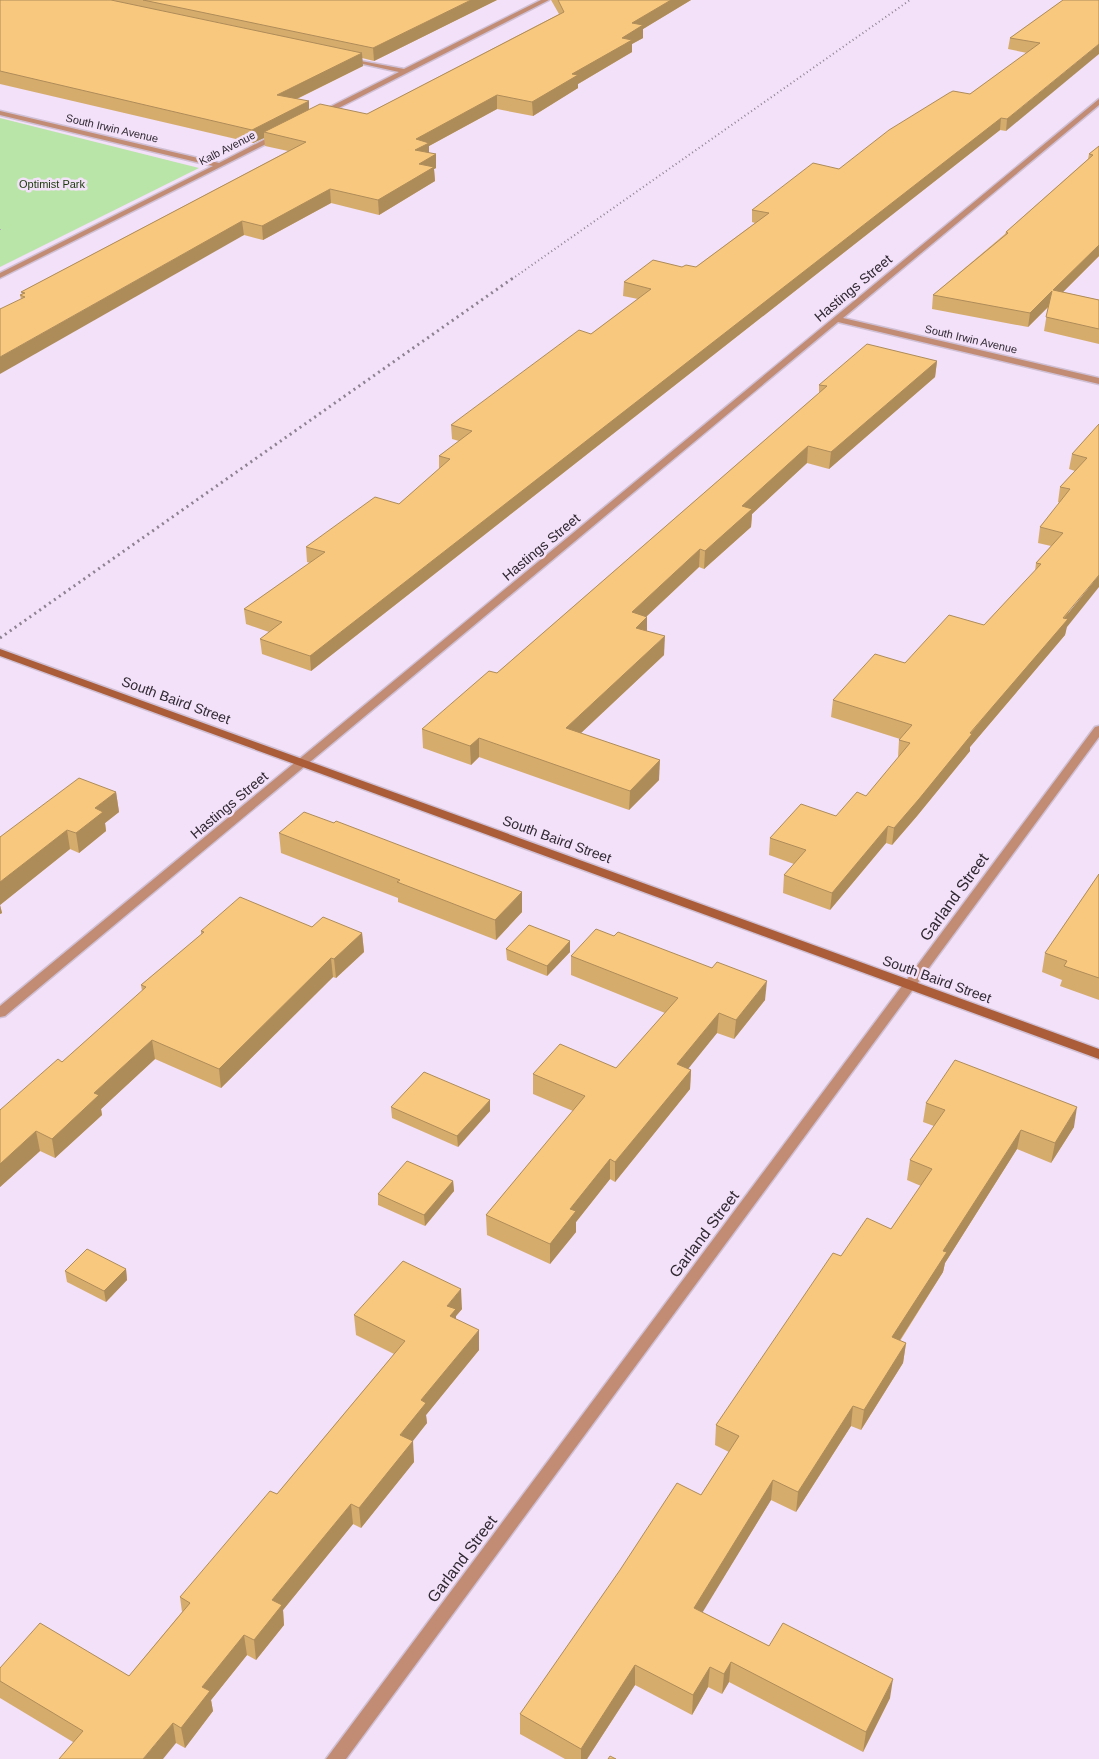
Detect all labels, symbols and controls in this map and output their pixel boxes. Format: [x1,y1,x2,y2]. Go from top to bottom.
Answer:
street label: South Irwin Avenue [65,112,159,144]
street label: Kalb Avenue [197,129,257,167]
park label: Optimist Park [19,178,86,190]
street label: Hastings Street [811,251,895,325]
street label: South Irwin Avenue [924,323,1018,355]
street label: Hastings Street [499,510,583,584]
street label: South Baird Street [120,673,233,727]
street label: Hastings Street [187,768,271,842]
street label: South Baird Street [501,812,614,866]
street label: Garland Street [917,849,992,944]
street label: South Baird Street [881,952,994,1006]
street label: Garland Street [666,1187,742,1281]
street label: Garland Street [424,1512,500,1606]

